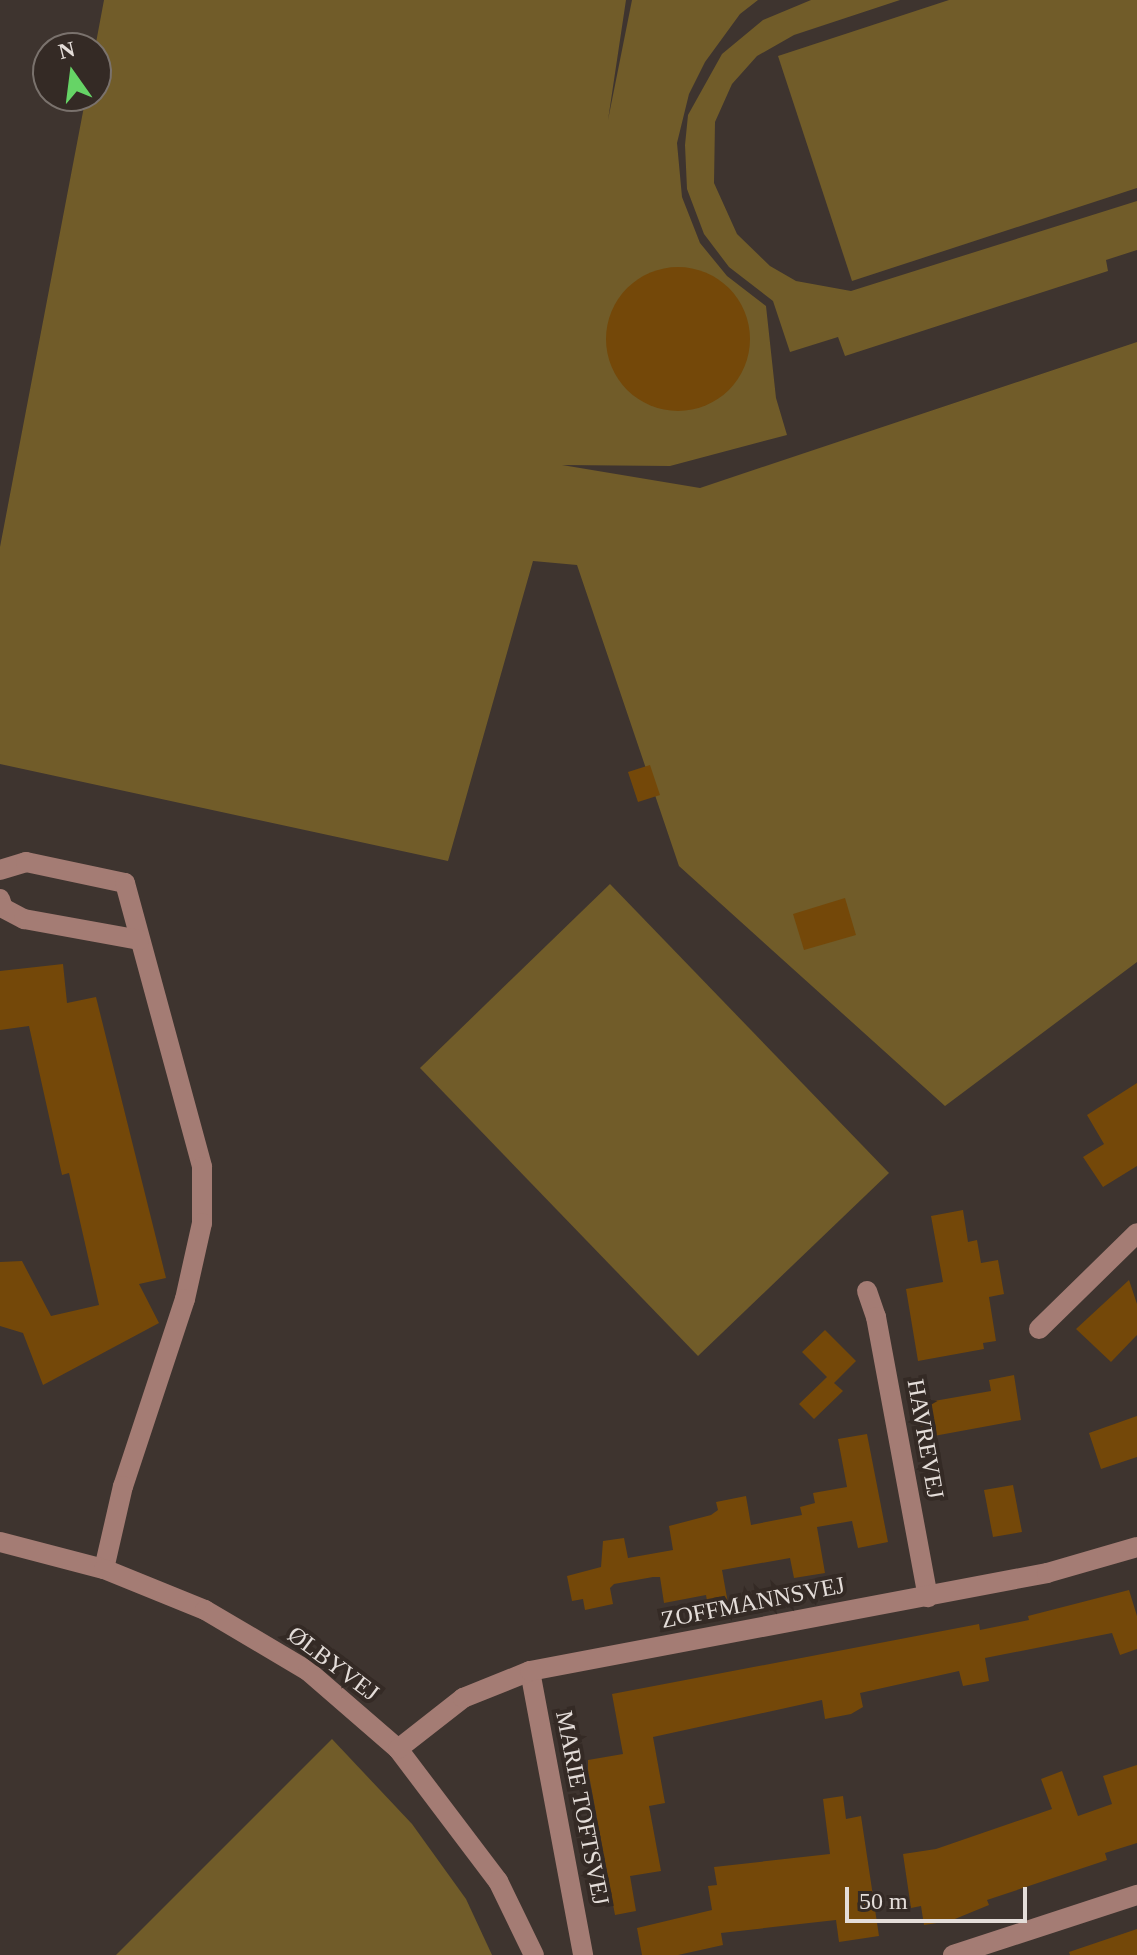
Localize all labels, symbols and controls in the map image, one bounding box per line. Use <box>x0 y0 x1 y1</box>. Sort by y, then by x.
north arrow <box>32 32 112 112</box>
text: N <box>56 36 77 64</box>
street label: HAVREVEJ <box>900 1377 950 1501</box>
street label: ZOFFMANNSVEJ <box>659 1571 847 1635</box>
street label: ØLBYVEJ <box>282 1620 384 1708</box>
street label: MARIE TOFTSVEJ <box>549 1708 615 1908</box>
scale bar <box>849 1871 1031 1921</box>
text: 50 m <box>859 1888 908 1914</box>

